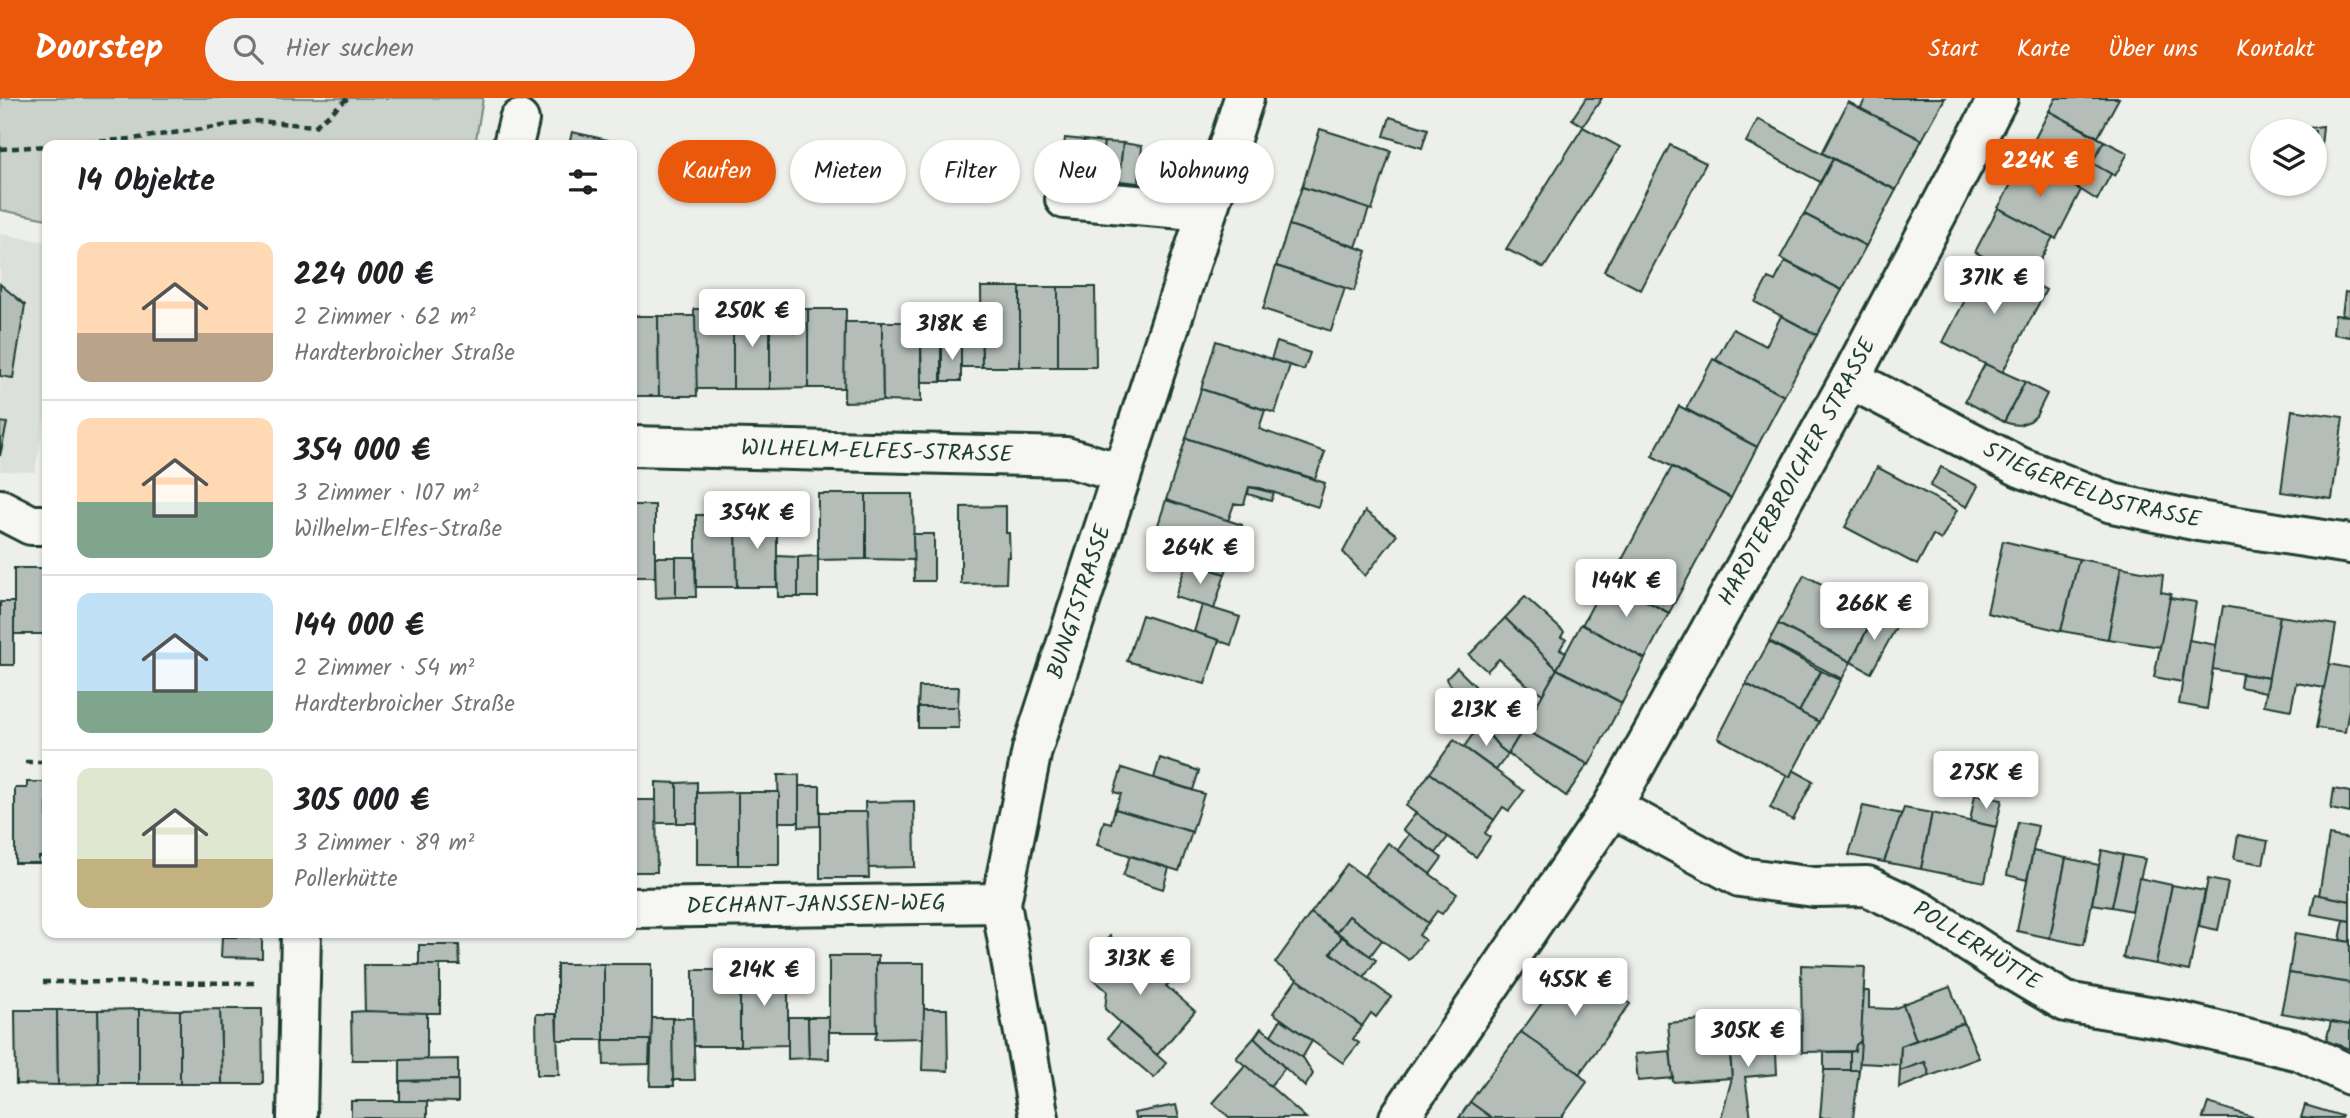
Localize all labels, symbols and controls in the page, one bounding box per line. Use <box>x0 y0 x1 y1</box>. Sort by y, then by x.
search box <box>205 18 695 81</box>
text: Doorstep <box>35 23 163 76</box>
text: Hier suchen <box>285 28 414 70</box>
icon: search <box>229 30 267 68</box>
text: Start <box>1928 30 1979 69</box>
text: Karte <box>2017 30 2070 69</box>
text: Über uns <box>2108 30 2198 69</box>
text: Kontakt <box>2236 30 2315 69</box>
map controls <box>2250 119 2327 196</box>
button: layers <box>2250 119 2327 196</box>
chip: Kaufen <box>658 140 776 203</box>
chip: Mieten <box>790 140 906 203</box>
chip: Filter <box>920 140 1020 203</box>
chip: Neu <box>1034 140 1121 203</box>
chip: Wohnung <box>1135 140 1274 203</box>
pin: 224K € <box>1983 140 2097 199</box>
text: 224K € <box>2002 144 2078 180</box>
text: 14 Objekte <box>77 158 215 206</box>
icon: filters <box>564 163 602 201</box>
text: 224 000 € <box>294 252 434 300</box>
pin: 371K € <box>1937 256 2051 316</box>
text: 371K € <box>1960 261 2028 297</box>
icon: home <box>133 270 217 354</box>
pin: 250K € <box>695 289 809 349</box>
text: 250K € <box>715 294 789 330</box>
text: 2 Zimmer · 62 m² <box>294 300 476 336</box>
pin: 318K € <box>895 302 1009 362</box>
text: 318K € <box>917 307 987 343</box>
street label: HARDTERBROICHER STRASSE <box>1709 331 1887 613</box>
text: Hardterbroicher Straße <box>294 336 515 372</box>
text: 354 000 € <box>294 428 430 476</box>
street label: WILHELM-ELFES-STRASSE <box>740 431 1014 474</box>
street label: STIEGERFELDSTRASSE <box>1976 433 2205 539</box>
icon: home <box>133 446 217 530</box>
text: 3 Zimmer · 107 m² <box>294 476 479 512</box>
pin: 354K € <box>700 491 814 551</box>
text: 354K € <box>720 496 794 532</box>
text: Wilhelm-Elfes-Straße <box>294 512 502 548</box>
street label: BUNGTSTRASSE <box>1038 520 1122 684</box>
pin: 264K € <box>1143 526 1257 586</box>
text: 264K € <box>1162 531 1238 567</box>
pin: 144K € <box>1569 560 1683 619</box>
text: 144K € <box>1591 564 1661 600</box>
pin: 266K € <box>1817 582 1931 642</box>
text: 266K € <box>1836 587 1912 623</box>
text: 144 000 € <box>294 603 424 651</box>
icon: home <box>133 621 217 705</box>
text: 2 Zimmer · 54 m² <box>294 651 474 687</box>
text: Hardterbroicher Straße <box>294 687 515 723</box>
pin: 213K € <box>1429 688 1543 748</box>
text: 213K € <box>1451 693 1521 729</box>
pin: 275K € <box>1929 752 2043 811</box>
text: 275K € <box>1949 756 2023 792</box>
text: 305 000 € <box>294 778 429 826</box>
icon: home <box>133 796 217 880</box>
text: 3 Zimmer · 89 m² <box>294 826 474 862</box>
text: Pollerhütte <box>294 862 398 898</box>
street label: DECHANT-JANSSEN-WEG <box>686 886 946 925</box>
street label: POLLERHÜTTE <box>1907 892 2048 1001</box>
pin: 313K € <box>1083 937 1197 997</box>
text: 313K € <box>1105 942 1175 978</box>
pin: 214K € <box>707 948 821 1008</box>
text: 214K € <box>729 953 799 989</box>
pin: 455K € <box>1518 958 1632 1018</box>
text: 455K € <box>1538 963 1612 999</box>
pin: 305K € <box>1691 1010 1805 1069</box>
text: 305K € <box>1711 1014 1785 1050</box>

